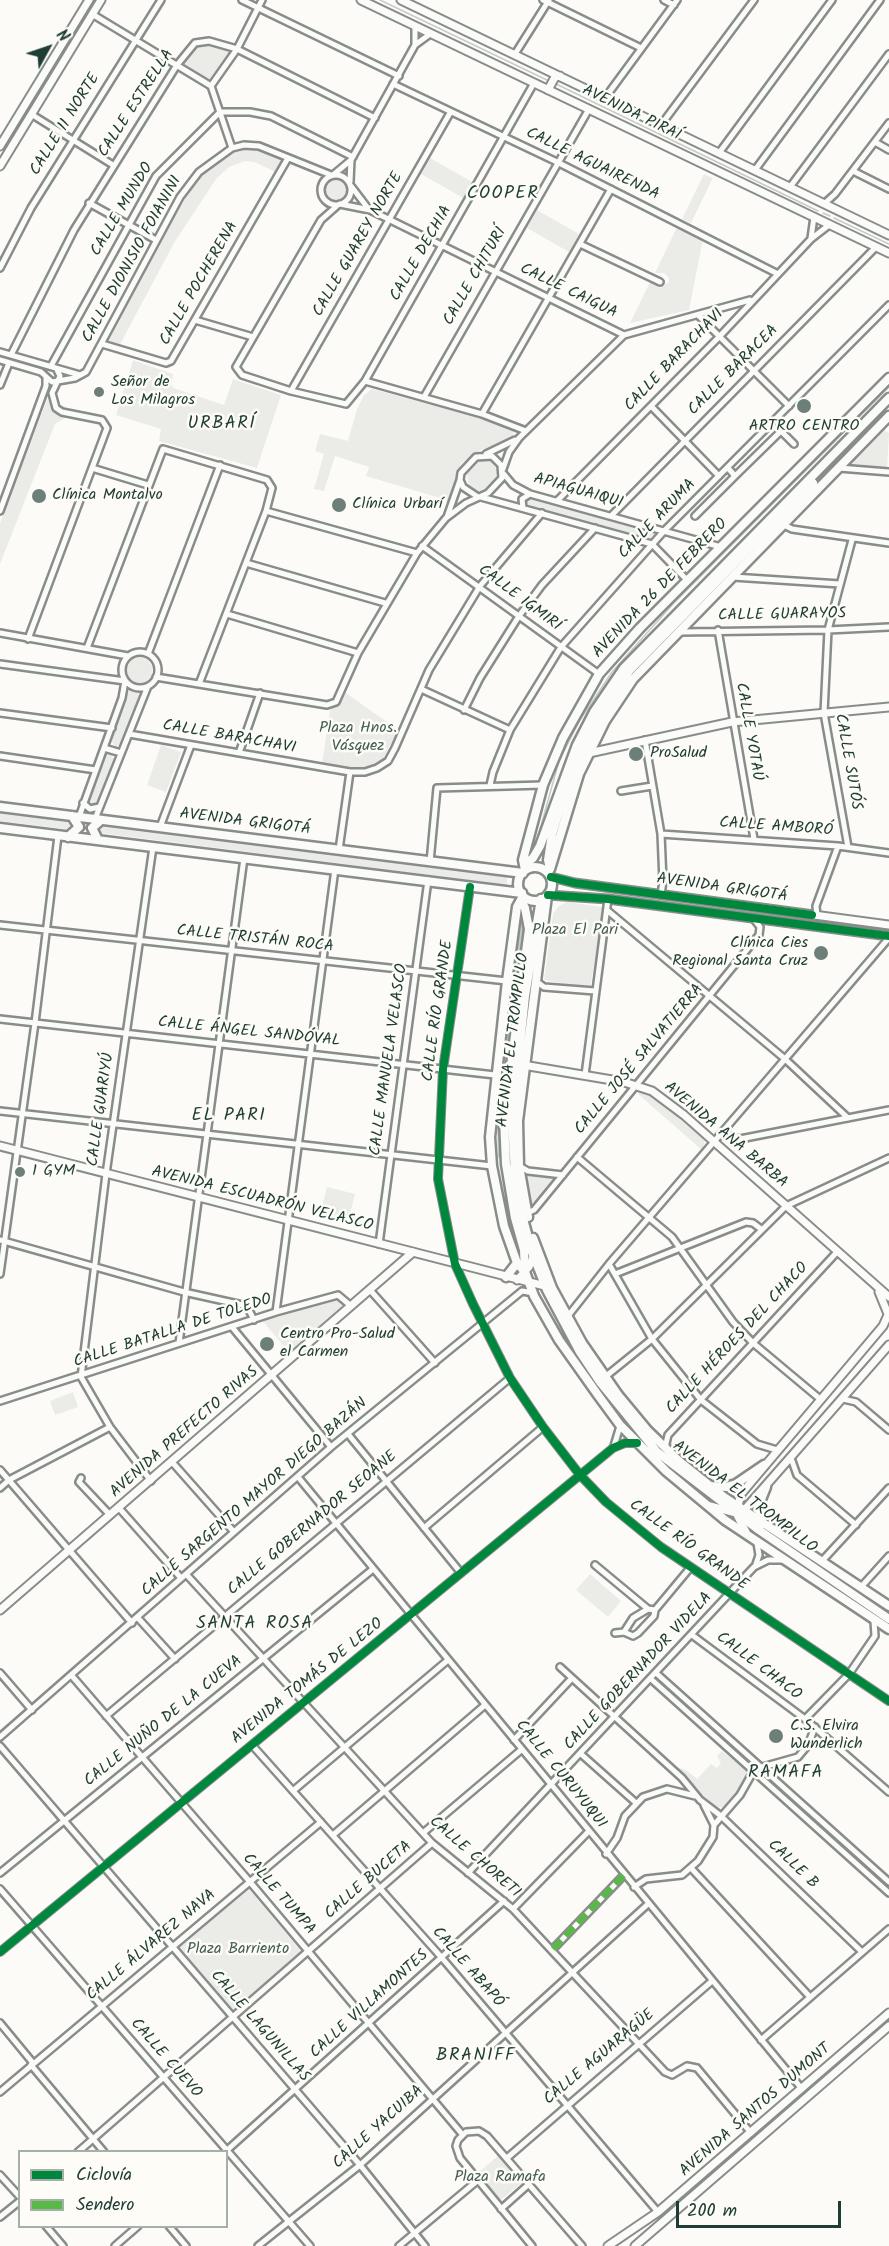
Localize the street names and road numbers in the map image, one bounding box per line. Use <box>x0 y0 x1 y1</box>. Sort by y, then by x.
street label: CALLE ESTRELLA <box>95 46 179 162</box>
street label: CALLE 11 NORTE <box>27 70 105 180</box>
street label: AVENIDA PIRAÍ <box>578 82 684 146</box>
street label: CALLE AGUAIRENDA <box>522 124 662 206</box>
street label: CALLE MUNDO <box>88 160 158 260</box>
street label: CALLE GUAREY NORTE <box>310 169 408 321</box>
street label: CALLE DIONISIO FOIANINI <box>79 173 187 347</box>
street label: CALLE DECHIA <box>387 203 457 305</box>
street label: CALLE POCHERENA <box>157 219 243 349</box>
street label: CALLE CHITURÍ <box>440 224 512 330</box>
street label: CALLE CAIGUA <box>516 260 620 324</box>
street label: CALLE BARACHAVI <box>621 306 729 416</box>
street label: CALLE BARACEA <box>685 322 783 420</box>
street label: APIAGUAIQUI <box>531 470 625 514</box>
street label: CALLE ARUMA <box>615 476 701 564</box>
street label: AVENIDA 26 DE FEBRERO <box>589 515 733 663</box>
street label: CALLE IGMIRÍ <box>474 561 564 637</box>
street label: CALLE GUARAYOS <box>718 605 846 627</box>
street label: CALLE YOTAÚ <box>730 681 766 783</box>
street label: CALLE SUTÓS <box>829 712 865 812</box>
street label: CALLE BARACHAVI <box>161 717 297 759</box>
street label: AVENIDA GRIGOTÁ <box>178 805 312 841</box>
street label: CALLE AMBORÓ <box>718 814 834 842</box>
street label: AVENIDA GRIGOTÁ <box>655 870 789 908</box>
street label: CALLE TRISTÁN ROCA <box>175 922 335 958</box>
street label: CALLE RÍO GRANDE <box>420 939 458 1083</box>
street label: AVENIDA EL TROMPILLO <box>494 952 534 1128</box>
street label: CALLE MANUELA VELASCO <box>367 963 413 1157</box>
street label: CALLE JOSÉ SALVATIERRA <box>571 981 709 1139</box>
street label: CALLE ÁNGEL SANDÓVAL <box>157 1014 341 1052</box>
street label: CALLE GUARIYÚ <box>85 1052 119 1168</box>
street label: AVENIDA ANA BARBA <box>659 1079 791 1193</box>
street label: AVENIDA ESCUADRÓN VELASCO <box>149 1163 375 1237</box>
street label: CALLE HÉROES DEL CHACO <box>663 1259 813 1419</box>
street label: CALLE BATALLA DE TOLEDO <box>72 1291 274 1373</box>
street label: AVENIDA PREFECTO RIVAS <box>107 1363 263 1503</box>
street label: CALLE SARGENTO MAYOR DIEGO BAZÁN <box>138 1395 372 1601</box>
street label: AVENIDA EL TROMPILLO <box>668 1437 820 1559</box>
street label: CALLE GOBERNADOR SEOANE <box>224 1448 402 1600</box>
street label: CALLE RÍO GRANDE <box>625 1496 751 1596</box>
street label: CALLE GOBERNADOR VIDELA <box>561 1589 717 1755</box>
street label: AVENIDA TOMÁS DE LEZO <box>228 1615 388 1749</box>
street label: CALLE CHACO <box>711 1629 805 1705</box>
street label: CALLE NUÑO DE LA CUEVA <box>81 1652 247 1792</box>
street label: CALLE CURUYUQUI <box>510 1717 610 1833</box>
street label: CALLE CHORETI <box>424 1813 524 1903</box>
street label: CALLE B <box>763 1836 821 1894</box>
street label: CALLE BUCETA <box>321 1838 417 1924</box>
street label: CALLE TUMPA <box>237 1850 319 1940</box>
street label: CALLE ÁLVAREZ NAVA <box>83 1886 221 2006</box>
street label: CALLE ABAPÓ <box>427 1924 507 2012</box>
street label: CALLE VILLAMONTES <box>307 1947 433 2063</box>
street label: CALLE LAGUNILLAS <box>205 1967 313 2087</box>
street label: CALLE AGUARAGÜE <box>541 2006 659 2110</box>
street label: CALLE CUEVO <box>125 2015 205 2103</box>
street label: AVENIDA SANTOS DUMONT <box>677 2040 835 2182</box>
street label: CALLE YACUIBA <box>330 2082 428 2174</box>

